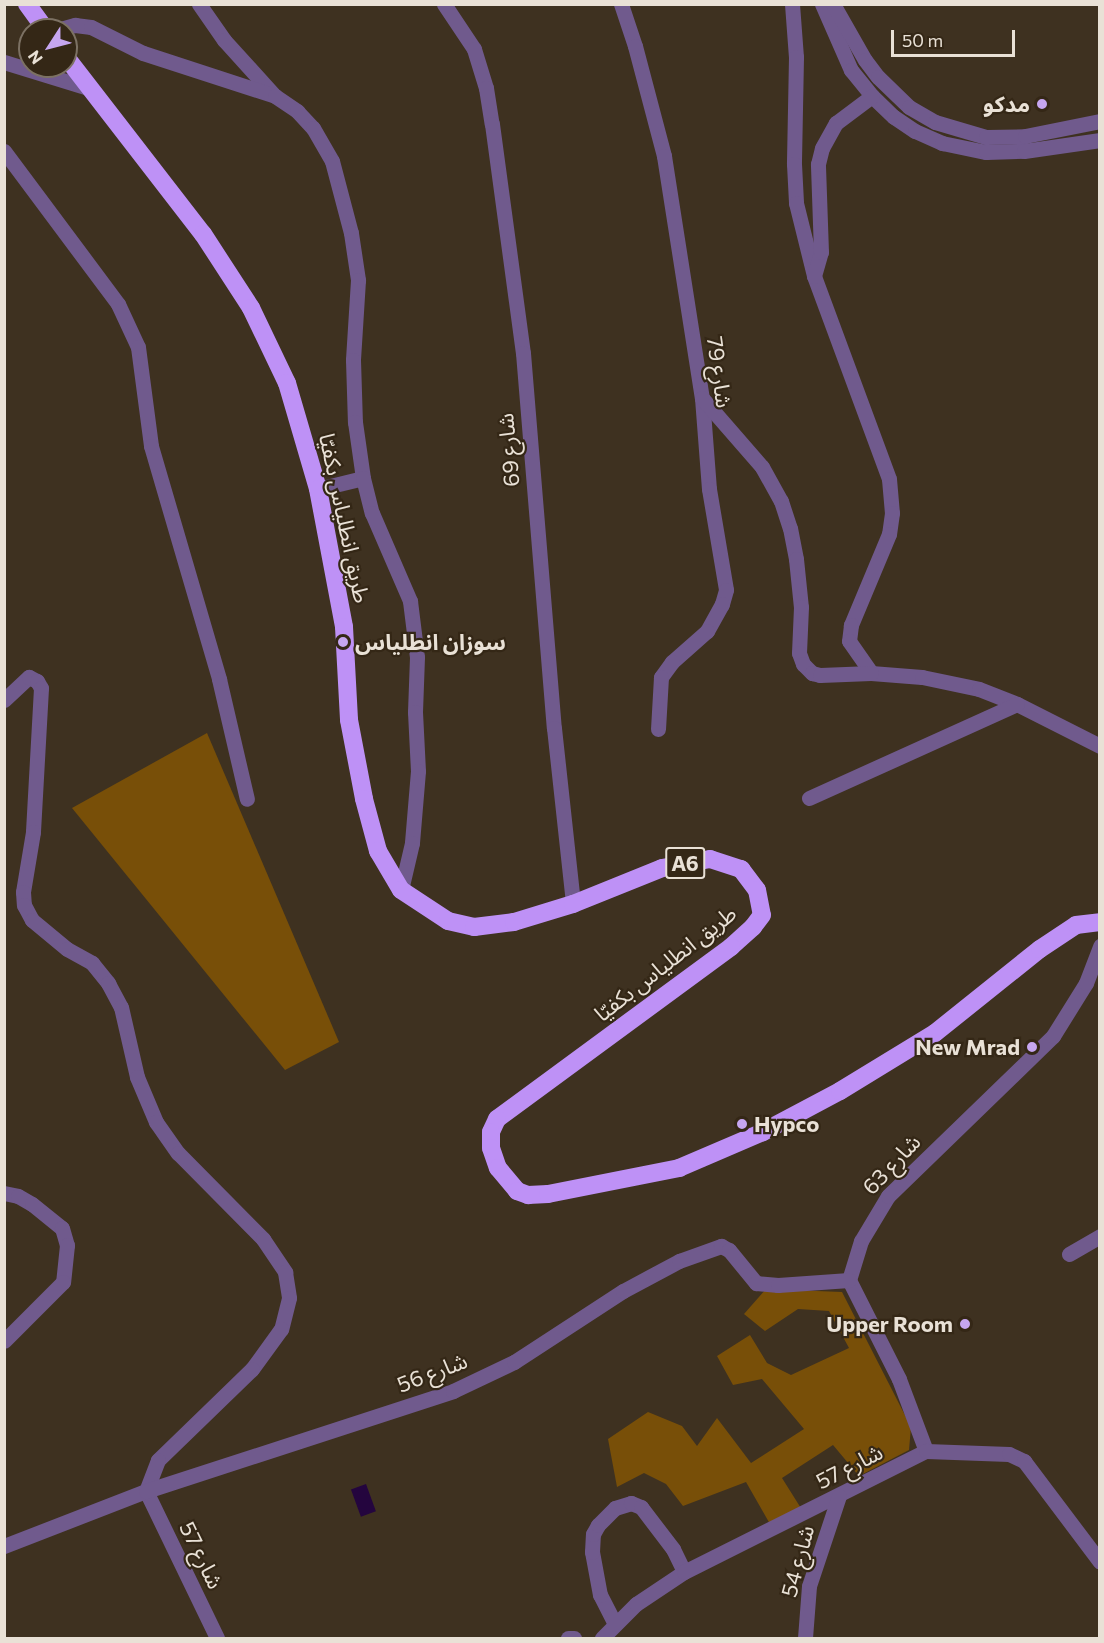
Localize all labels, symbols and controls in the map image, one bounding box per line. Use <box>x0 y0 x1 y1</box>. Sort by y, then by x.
north arrow <box>18 18 78 78</box>
scale bar <box>894 18 1018 56</box>
text: 50 m <box>902 29 943 51</box>
text: N <box>23 47 46 68</box>
place label: مدكو <box>983 91 1030 117</box>
marker: مدكو <box>1035 97 1049 111</box>
street label: شارع 79 <box>702 335 738 409</box>
street label: شارع 69 <box>492 412 524 488</box>
street label: طريق انطلياس بكفيّا <box>314 431 376 605</box>
place label: سوزان انطلياس <box>355 629 506 655</box>
marker: سوزان انطلياس <box>336 635 350 649</box>
road number: A6 <box>664 845 706 881</box>
street label: طريق انطلياس بكفيّا <box>589 899 741 1027</box>
place label: New Mrad <box>915 1034 1020 1060</box>
marker: New Mrad <box>1025 1040 1039 1054</box>
place label: Hypco <box>754 1111 819 1137</box>
marker: Hypco <box>735 1117 749 1131</box>
street label: شارع 63 <box>856 1128 926 1200</box>
place label: Upper Room <box>826 1311 953 1337</box>
marker: Upper Room <box>958 1317 972 1331</box>
street label: شارع 56 <box>393 1347 471 1397</box>
street label: شارع 57 <box>811 1438 887 1494</box>
street label: شارع 57 <box>174 1517 230 1593</box>
street label: شارع 54 <box>775 1522 819 1600</box>

